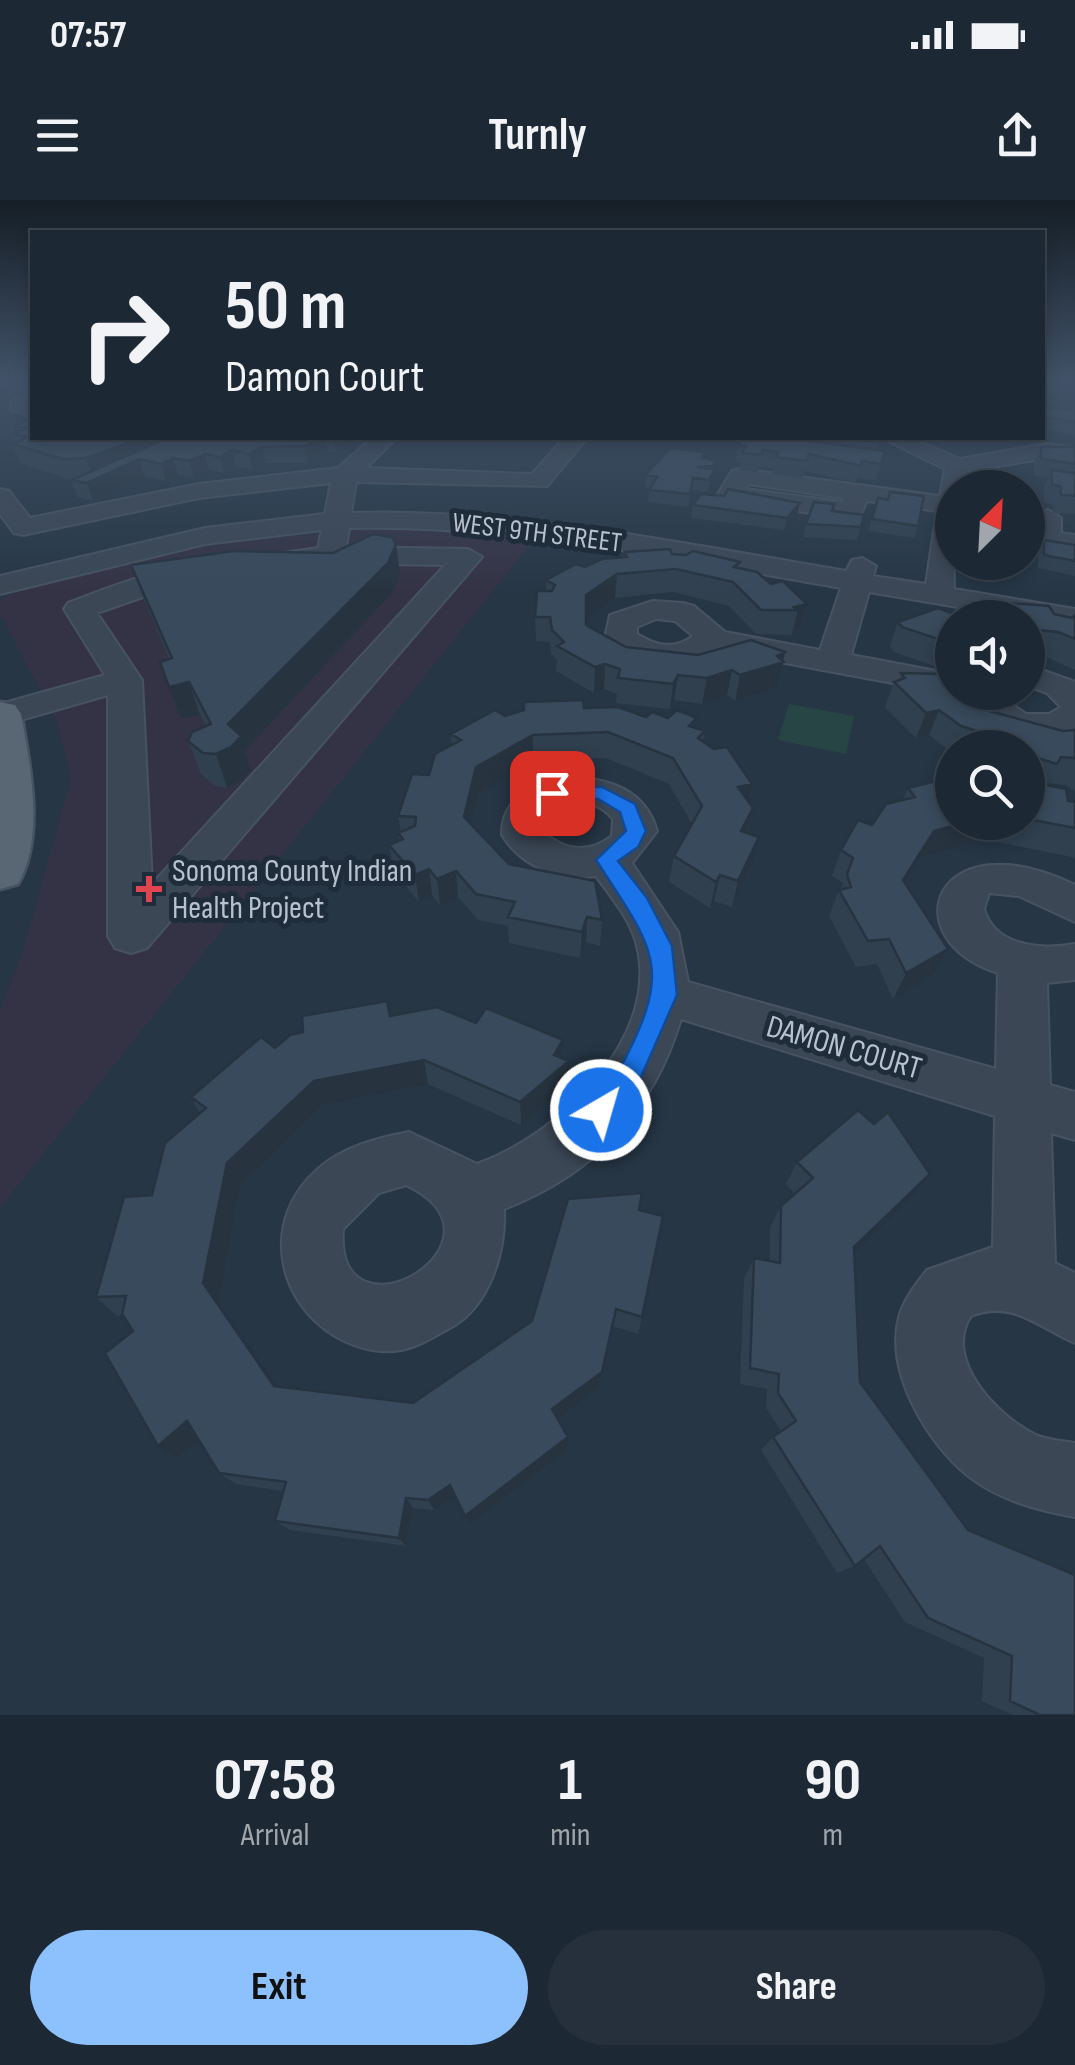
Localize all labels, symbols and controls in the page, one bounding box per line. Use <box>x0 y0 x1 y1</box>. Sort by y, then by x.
text: 07:57 <box>50 13 126 58</box>
icon: menu <box>30 108 85 163</box>
text: Turnly <box>488 108 587 163</box>
icon: share <box>990 108 1045 163</box>
text: 50 m <box>225 265 346 349</box>
icon: right <box>60 270 190 400</box>
text: Damon Court <box>225 350 424 405</box>
north arrow <box>935 470 1045 580</box>
map controls <box>935 470 1045 840</box>
street label: WEST 9TH STREET <box>450 506 624 560</box>
button: sound <box>935 600 1045 710</box>
button: search <box>935 730 1045 840</box>
pin <box>510 751 595 836</box>
icon: arrive <box>525 766 580 821</box>
place label: Sonoma County Indian Health Project <box>172 852 412 928</box>
marker: Sonoma County Indian Health Project <box>136 876 162 902</box>
street label: DAMON COURT <box>762 1007 926 1089</box>
position arrow <box>549 1058 653 1162</box>
text: 07:58 <box>214 1745 336 1817</box>
text: 1 <box>558 1745 582 1817</box>
text: 90 <box>804 1745 861 1817</box>
text: Arrival <box>241 1816 309 1855</box>
text: min <box>550 1816 590 1855</box>
text: m <box>822 1816 843 1855</box>
button: Exit <box>30 1930 528 2045</box>
button: Share <box>548 1930 1045 2045</box>

